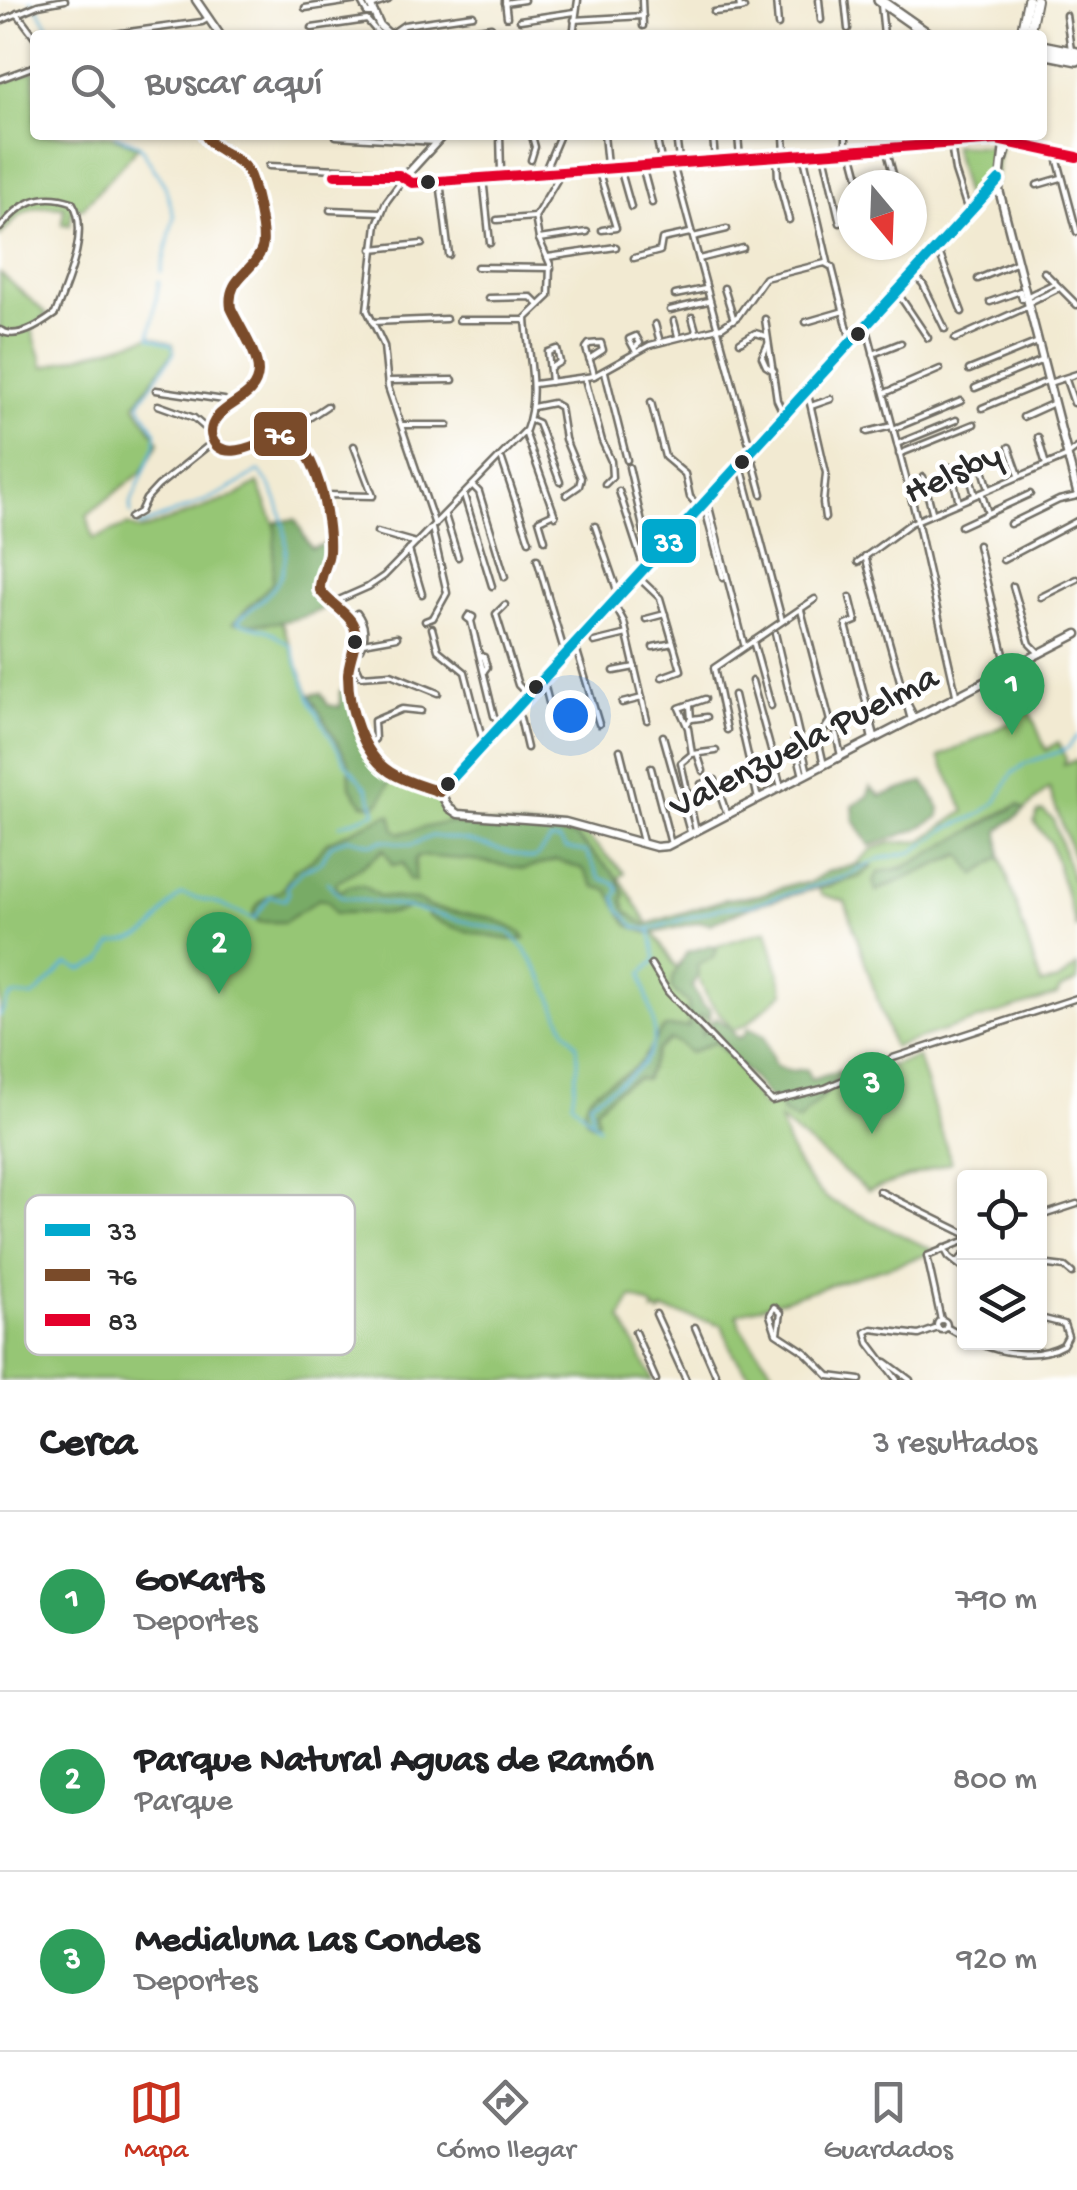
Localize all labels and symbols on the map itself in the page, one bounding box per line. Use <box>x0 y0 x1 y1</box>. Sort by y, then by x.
north arrow <box>837 170 927 260</box>
unlabelled marker <box>418 172 438 192</box>
unlabelled marker <box>848 324 868 344</box>
line badge: 76 <box>252 410 309 458</box>
text: 76 <box>264 422 295 455</box>
street label: Helsby <box>898 435 1010 517</box>
unlabelled marker <box>732 452 752 472</box>
line badge: 33 <box>640 517 698 565</box>
text: 33 <box>653 529 684 562</box>
unlabelled marker <box>345 632 365 652</box>
pin: 1 <box>980 652 1044 735</box>
street label: Valenzuela Puelma <box>662 656 948 831</box>
unlabelled marker <box>526 677 546 697</box>
your location <box>545 690 596 741</box>
unlabelled marker <box>438 774 458 794</box>
pin: 2 <box>186 912 252 994</box>
pin: 3 <box>840 1052 904 1134</box>
legend <box>25 1195 355 1355</box>
text: 33 <box>107 1218 137 1251</box>
text: 76 <box>107 1263 138 1296</box>
text: 83 <box>108 1308 138 1341</box>

